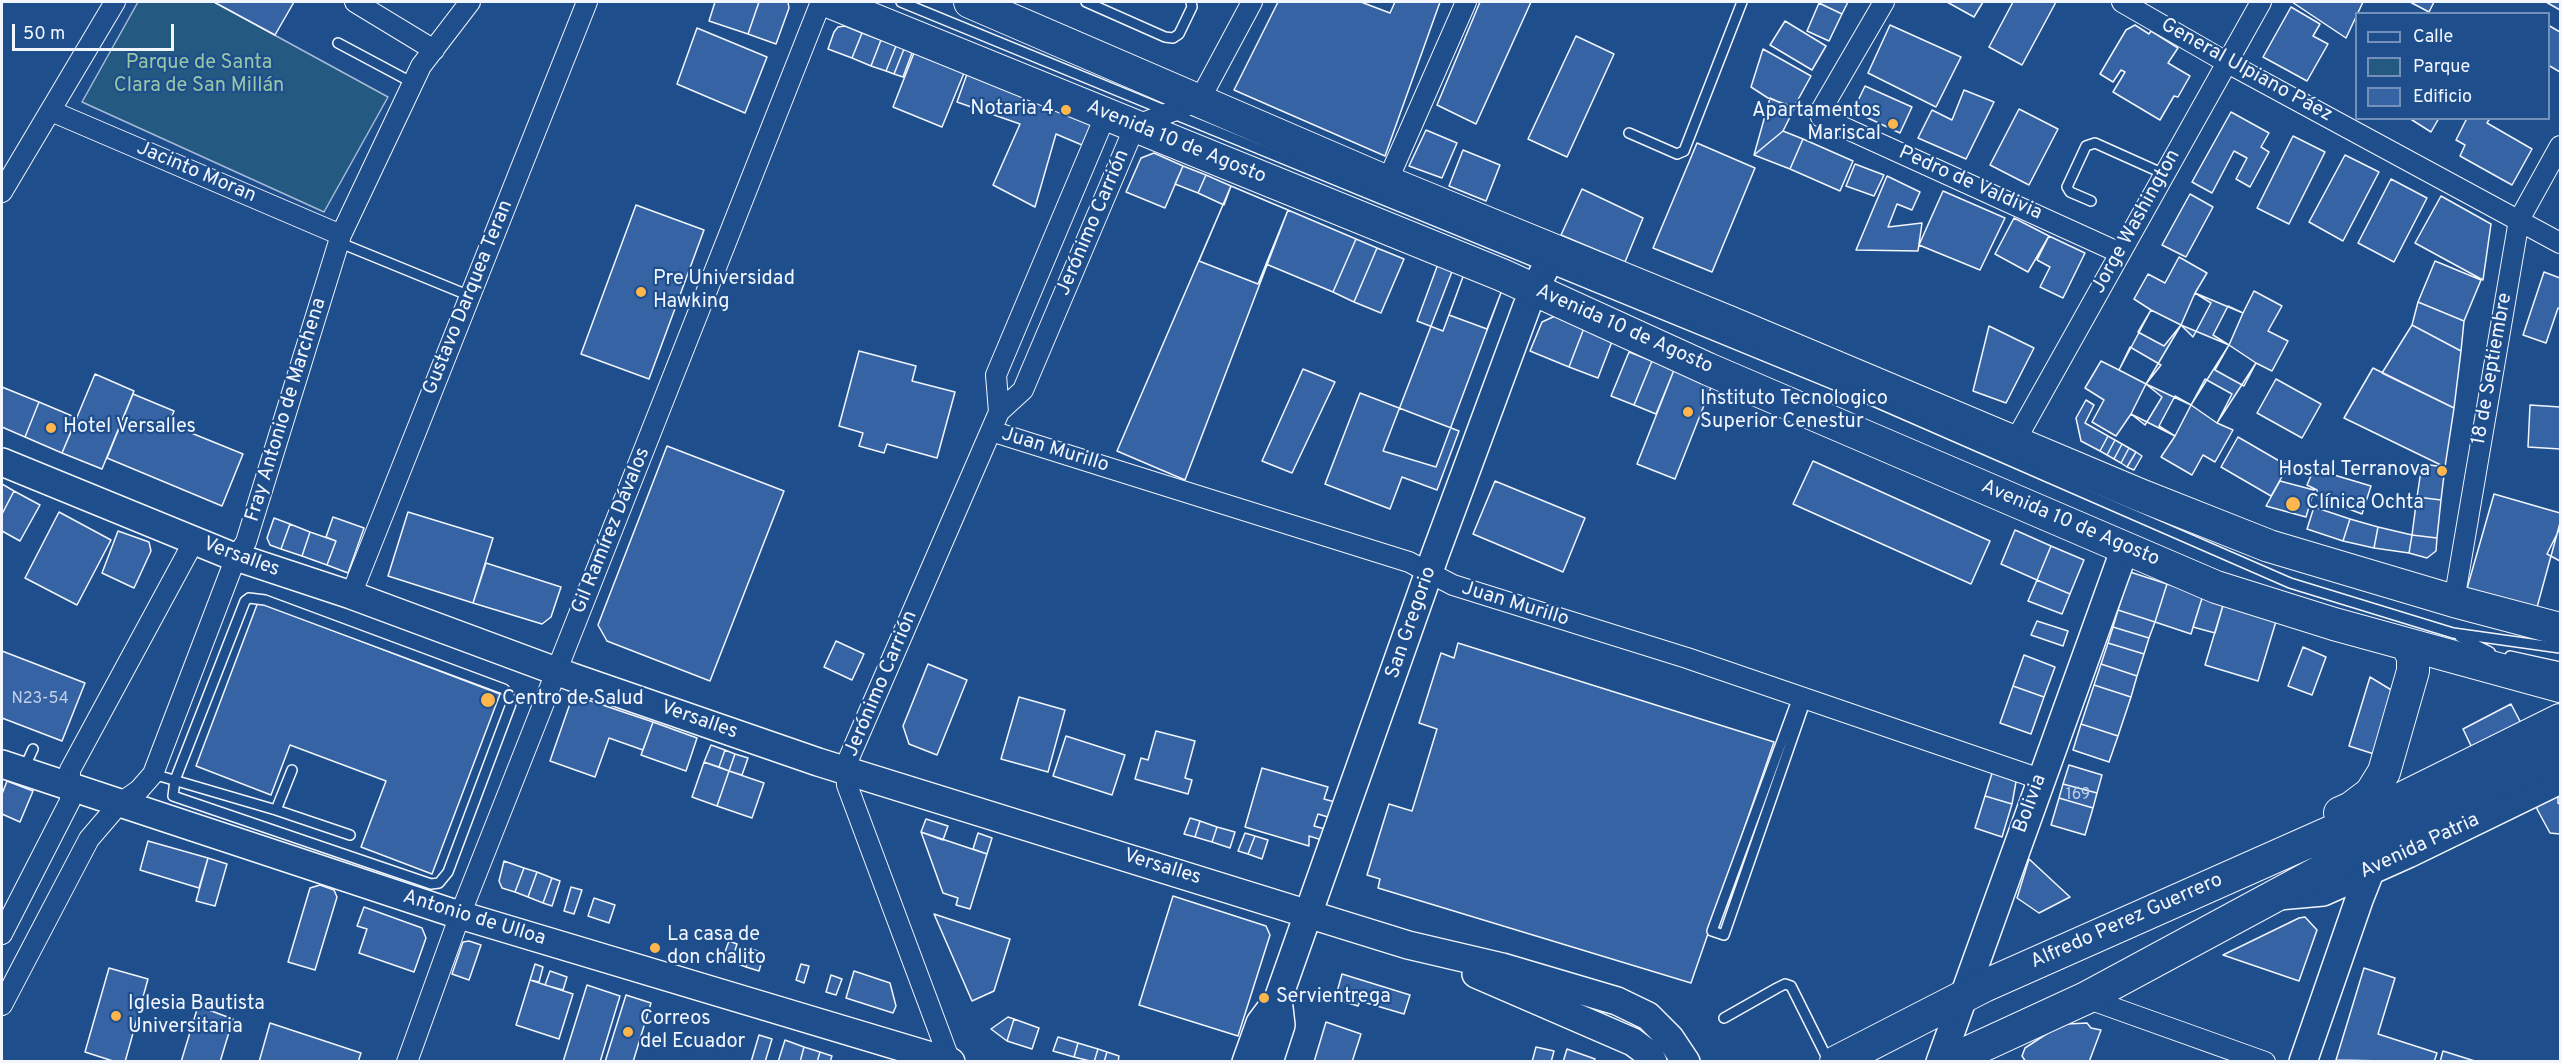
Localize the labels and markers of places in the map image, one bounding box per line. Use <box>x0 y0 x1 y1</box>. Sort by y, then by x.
place label: Notaria 4 <box>970 98 1054 122</box>
place label: Apartamentos Mariscal <box>1752 100 1881 147</box>
marker: Notaria 4 <box>1059 103 1073 117</box>
marker: Apartamentos Mariscal <box>1886 117 1900 131</box>
place label: Pre Universidad Hawking <box>653 268 795 315</box>
marker: Pre Universidad Hawking <box>634 285 648 299</box>
place label: Instituto Tecnologico Superior Cenestur <box>1700 388 1888 435</box>
marker: Instituto Tecnologico Superior Cenestur <box>1681 405 1695 419</box>
place label: Hotel Versalles <box>63 416 196 440</box>
marker: Hotel Versalles <box>44 421 58 435</box>
place label: Hostal Terranova <box>2278 459 2430 483</box>
marker: Hostal Terranova <box>2435 464 2449 478</box>
place label: Clínica Ochta <box>2306 492 2424 516</box>
marker: Clínica Ochta <box>2284 495 2302 513</box>
place label: Centro de Salud <box>502 688 644 712</box>
marker: Centro de Salud <box>479 691 497 709</box>
place label: La casa de don chalito <box>667 924 766 971</box>
marker: La casa de don chalito <box>648 941 662 955</box>
place label: Servientrega <box>1276 986 1391 1010</box>
marker: Servientrega <box>1257 991 1271 1005</box>
place label: Iglesia Bautista Universitaria <box>128 993 265 1040</box>
place label: Correos del Ecuador <box>640 1008 745 1055</box>
marker: Iglesia Bautista Universitaria <box>109 1009 123 1023</box>
marker: Correos del Ecuador <box>621 1025 635 1039</box>

